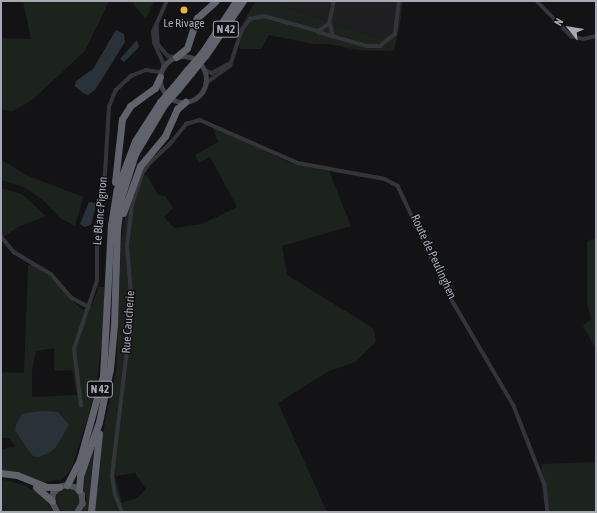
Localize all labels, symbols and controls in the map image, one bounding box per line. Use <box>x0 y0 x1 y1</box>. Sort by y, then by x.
marker: Le Rivage <box>179 5 189 15</box>
north arrow <box>549 8 589 48</box>
text: N <box>552 16 565 28</box>
place label: Le Rivage <box>163 17 205 31</box>
road number: N 42 <box>212 20 240 38</box>
street label: Le Blanc Pignon <box>91 176 111 246</box>
street label: Route de Peulinghen <box>407 212 459 302</box>
street label: Rue Caucherie <box>120 290 138 354</box>
road number: N 42 <box>86 380 114 398</box>

